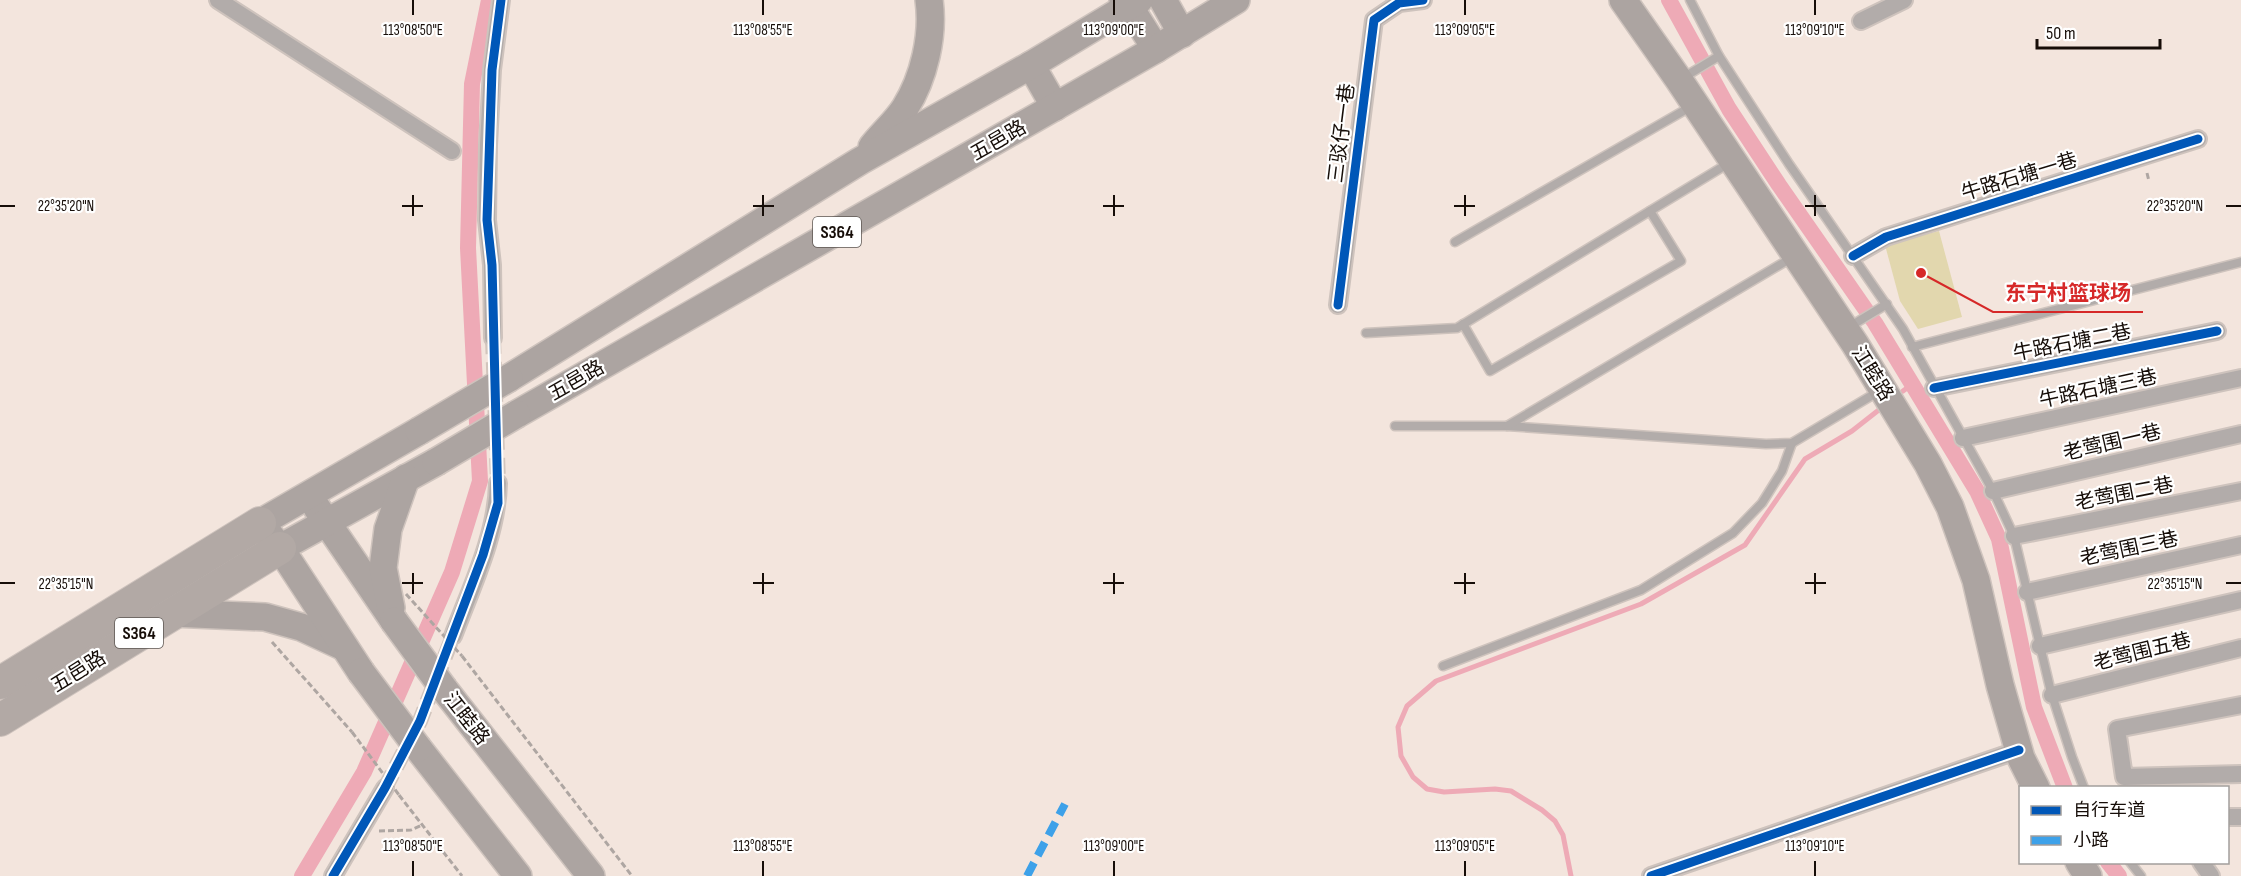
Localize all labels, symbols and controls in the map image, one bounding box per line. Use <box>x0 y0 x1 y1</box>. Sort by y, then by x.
scale bar <box>2037 12 2160 50</box>
text: 113°08'50"E <box>383 21 443 40</box>
text: 113°08'55"E <box>733 21 793 40</box>
text: 113°09'00"E <box>1084 21 1144 40</box>
text: 113°09'05"E <box>1435 21 1495 40</box>
text: 113°09'10"E <box>1785 21 1845 40</box>
text: 50 m <box>2046 23 2076 44</box>
street label: 三驳仔一巷 <box>1324 82 1360 184</box>
street label: 五邑路 <box>967 115 1030 166</box>
street label: 牛路石塘一巷 <box>1958 148 2080 206</box>
text: 22°35'20"N <box>38 197 94 216</box>
text: 22°35'20"N <box>2147 197 2203 216</box>
road number: S364 <box>813 217 861 247</box>
callout: 东宁村篮球场 <box>1993 273 2143 312</box>
text: 东宁村篮球场 <box>2005 281 2131 306</box>
street label: 牛路石塘二巷 <box>2011 320 2133 366</box>
street label: 江睦路 <box>1846 342 1898 405</box>
street label: 五邑路 <box>545 355 608 406</box>
street label: 牛路石塘三巷 <box>2037 365 2159 413</box>
street label: 老莺围一巷 <box>2061 420 2164 466</box>
street label: 老莺围二巷 <box>2073 473 2176 515</box>
street label: 老莺围三巷 <box>2078 527 2181 571</box>
text: 22°35'15"N <box>39 575 93 594</box>
text: 22°35'15"N <box>2148 575 2202 594</box>
road number: S364 <box>115 618 163 648</box>
street label: 老莺围五巷 <box>2091 628 2194 676</box>
street label: 五邑路 <box>47 646 110 698</box>
street label: 江睦路 <box>438 688 494 750</box>
legend <box>2019 786 2229 864</box>
text: 自行车道 <box>2073 800 2145 821</box>
text: 小路 <box>2073 830 2109 851</box>
text: 113°08'50"E <box>383 837 443 856</box>
text: 113°08'55"E <box>733 837 793 856</box>
text: 113°09'00"E <box>1084 837 1144 856</box>
text: 113°09'05"E <box>1435 837 1495 856</box>
text: 113°09'10"E <box>1785 837 1845 856</box>

